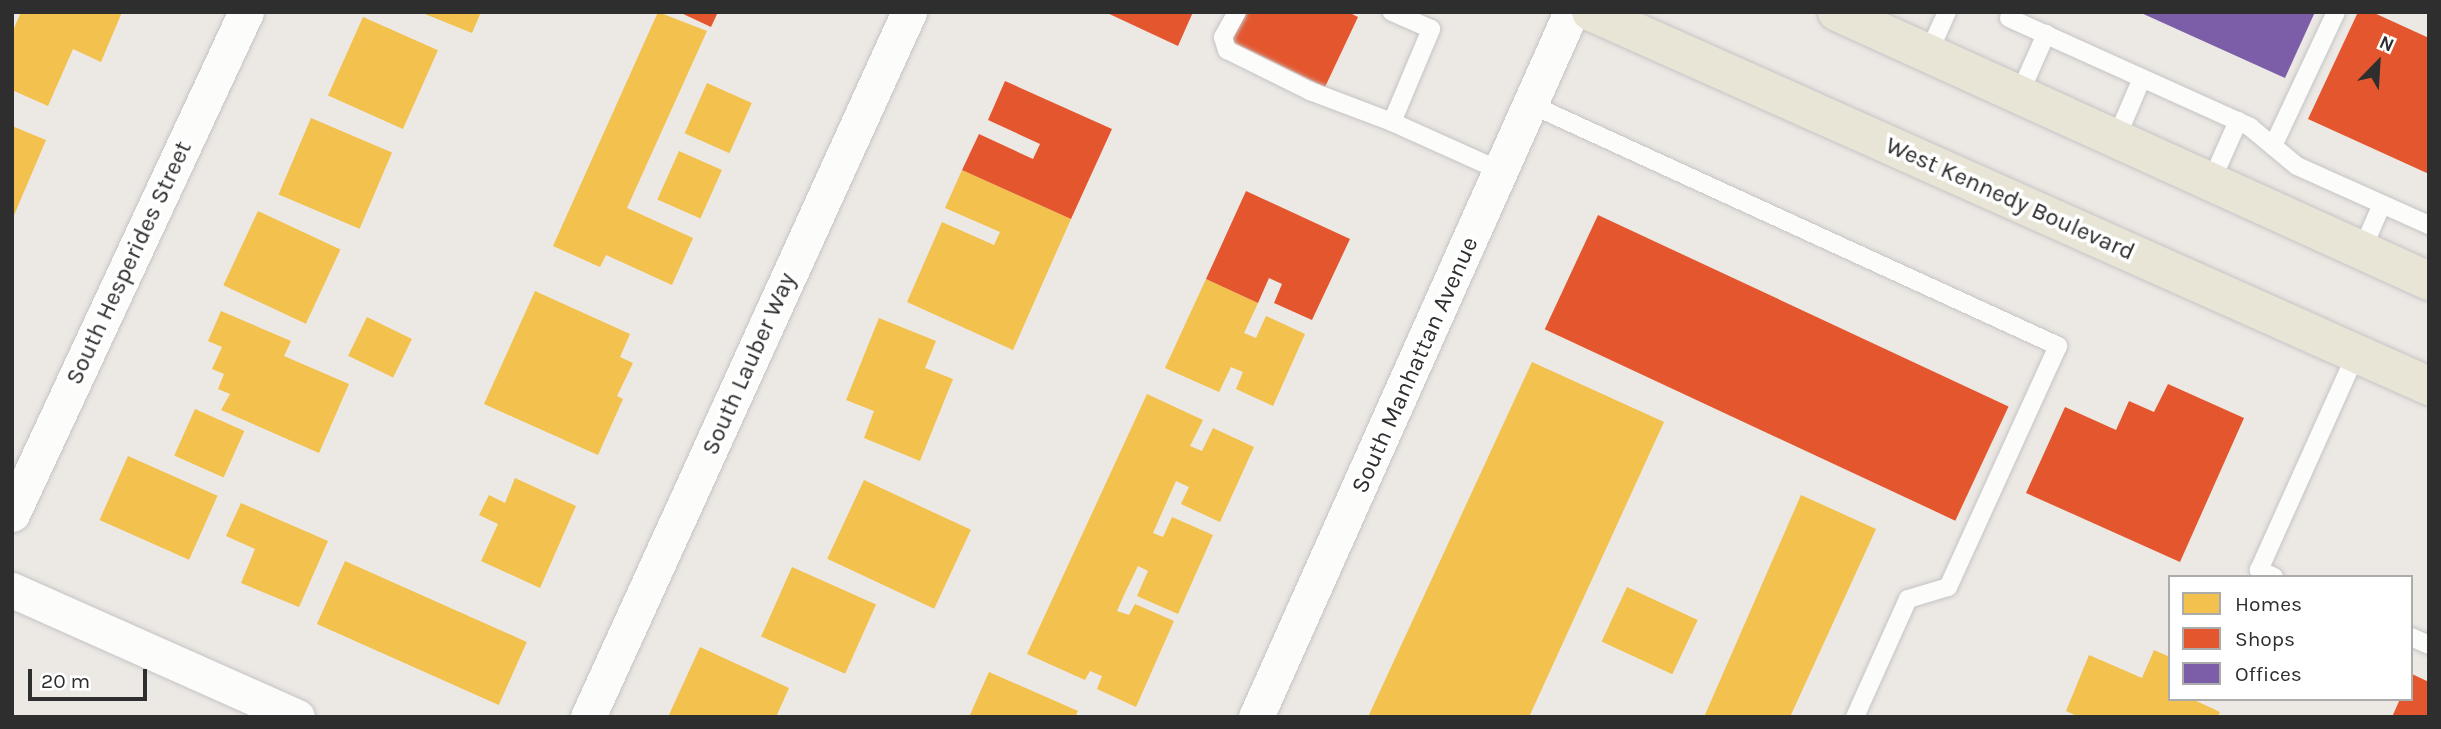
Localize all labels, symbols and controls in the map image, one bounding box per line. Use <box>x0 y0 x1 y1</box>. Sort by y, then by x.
north arrow <box>2343 28 2413 98</box>
text: N <box>2376 31 2397 57</box>
street label: West Kennedy Boulevard <box>1881 131 2139 267</box>
street label: South Hesperides Street <box>60 137 198 389</box>
street label: South Manhattan Avenue <box>1345 232 1485 498</box>
street label: South Lauber Way <box>696 268 802 460</box>
legend <box>2168 575 2413 701</box>
text: Homes <box>2235 592 2302 616</box>
text: Shops <box>2235 627 2295 651</box>
scale bar <box>32 656 150 700</box>
text: Offices <box>2235 662 2302 686</box>
text: 20 m <box>41 669 90 693</box>

